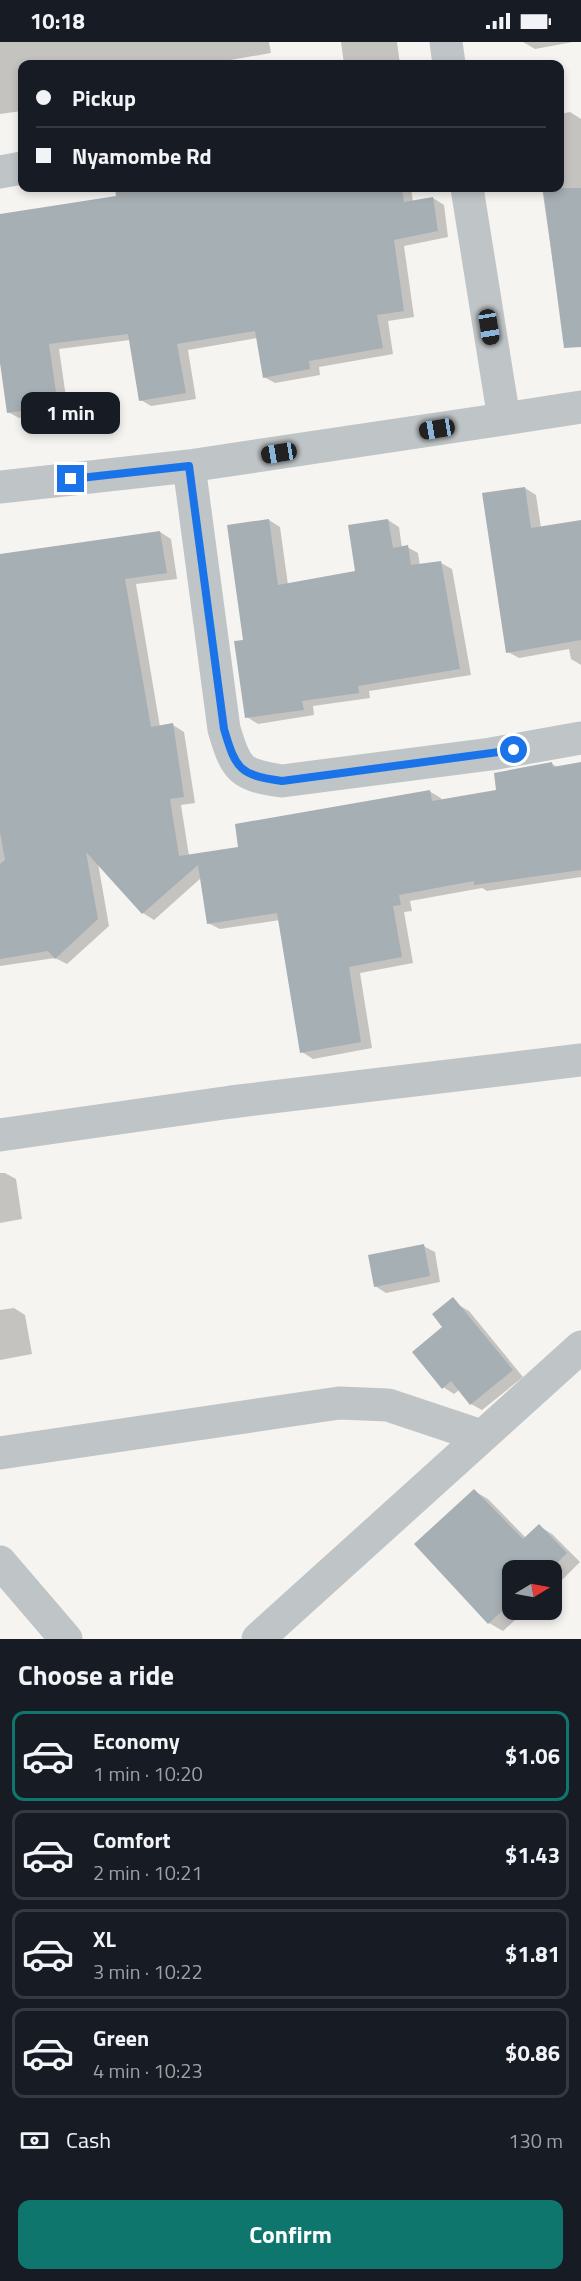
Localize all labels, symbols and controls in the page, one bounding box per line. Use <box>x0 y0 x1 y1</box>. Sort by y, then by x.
text: 10:18 <box>30 4 85 38</box>
text: Pickup <box>72 81 136 115</box>
text: Nyamombe Rd <box>72 139 212 173</box>
car <box>477 308 501 346</box>
callout: 1 min <box>22 392 121 434</box>
text: 1 min <box>46 397 95 428</box>
car <box>418 417 456 441</box>
car <box>260 441 298 465</box>
route end <box>57 465 84 492</box>
route start <box>500 736 527 763</box>
north arrow <box>502 1560 562 1620</box>
map controls <box>502 1560 562 1620</box>
text: Choose a ride <box>18 1654 174 1695</box>
text: Economy <box>93 1724 180 1758</box>
icon: car <box>21 1729 75 1783</box>
text: $1.06 <box>505 1739 560 1773</box>
text: 1 min · 10:20 <box>93 1758 203 1789</box>
text: Comfort <box>93 1823 171 1857</box>
icon: car <box>21 1828 75 1882</box>
text: $1.43 <box>505 1838 560 1872</box>
text: 2 min · 10:21 <box>93 1857 203 1888</box>
text: XL <box>93 1922 116 1956</box>
icon: car <box>21 1927 75 1981</box>
text: $1.81 <box>505 1937 560 1971</box>
text: 3 min · 10:22 <box>93 1956 203 1987</box>
text: Green <box>93 2021 149 2055</box>
icon: car <box>21 2026 75 2080</box>
text: $0.86 <box>505 2036 560 2070</box>
text: 4 min · 10:23 <box>93 2055 203 2086</box>
text: Cash <box>66 2123 111 2157</box>
icon: cash <box>18 2124 51 2157</box>
text: 130 m <box>508 2125 563 2156</box>
button: Confirm <box>18 2200 563 2269</box>

